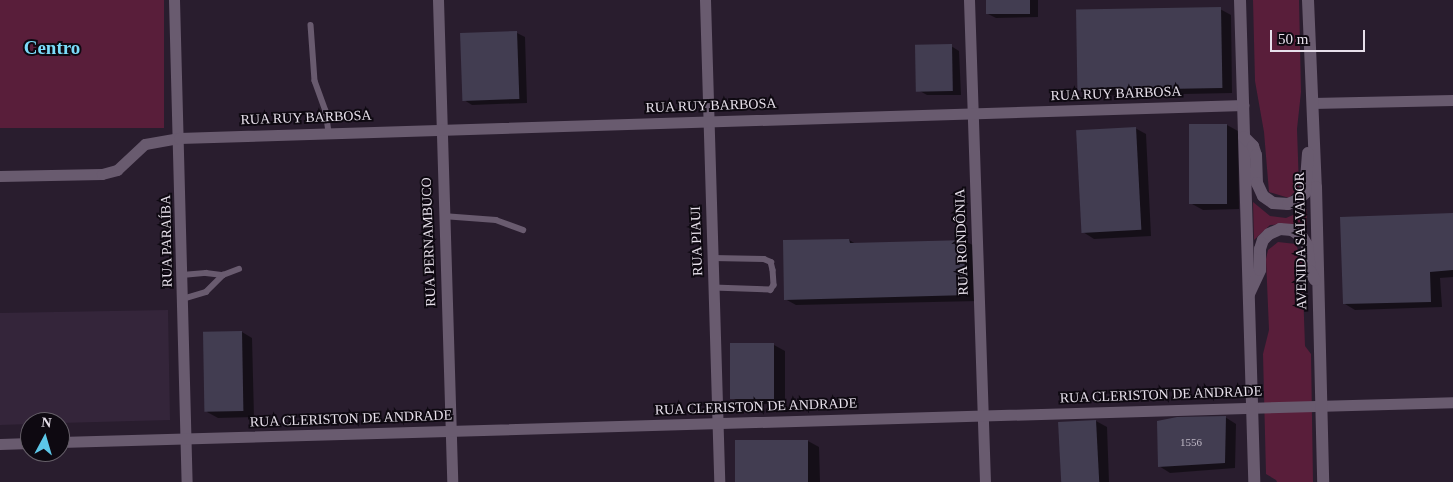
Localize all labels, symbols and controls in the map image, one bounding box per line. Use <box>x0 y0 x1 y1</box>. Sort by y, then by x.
scale bar <box>1273 20 1368 52</box>
text: 50 m <box>1278 31 1308 47</box>
district label: Centro <box>24 37 80 59</box>
street label: RUA RUY BARBOSA <box>1050 83 1182 105</box>
street label: RUA RUY BARBOSA <box>645 95 777 117</box>
street label: RUA RUY BARBOSA <box>240 107 372 129</box>
street label: AVENIDA SALVADOR <box>1291 172 1311 310</box>
street label: RUA PERNAMBUCO <box>418 177 440 307</box>
street label: RUA RONDÔNIA <box>952 188 972 296</box>
street label: RUA PARAÍBA <box>158 194 176 288</box>
street label: RUA PIAUI <box>687 206 707 276</box>
street label: RUA CLERISTON DE ANDRADE <box>1059 383 1263 407</box>
street label: RUA CLERISTON DE ANDRADE <box>654 395 858 419</box>
street label: RUA CLERISTON DE ANDRADE <box>249 407 453 431</box>
north arrow <box>20 412 70 462</box>
text: N <box>41 415 52 431</box>
house number: 1556 <box>1180 435 1202 449</box>

